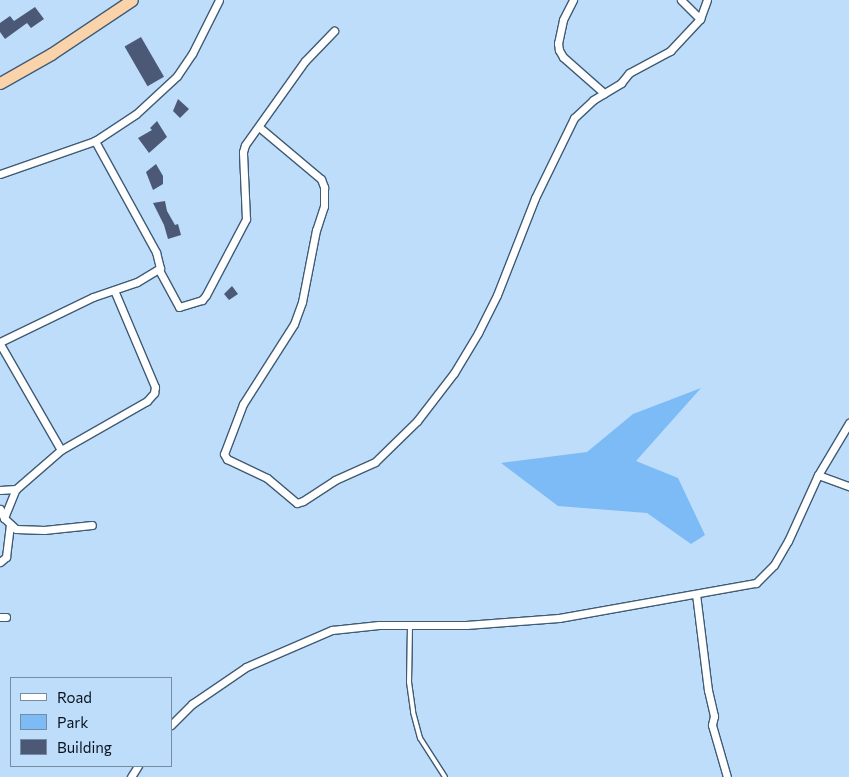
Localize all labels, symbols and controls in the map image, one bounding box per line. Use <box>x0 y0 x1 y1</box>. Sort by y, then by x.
legend <box>10 677 172 767</box>
text: Road <box>57 688 92 706</box>
text: Park <box>57 713 88 731</box>
text: Building <box>57 738 112 756</box>

